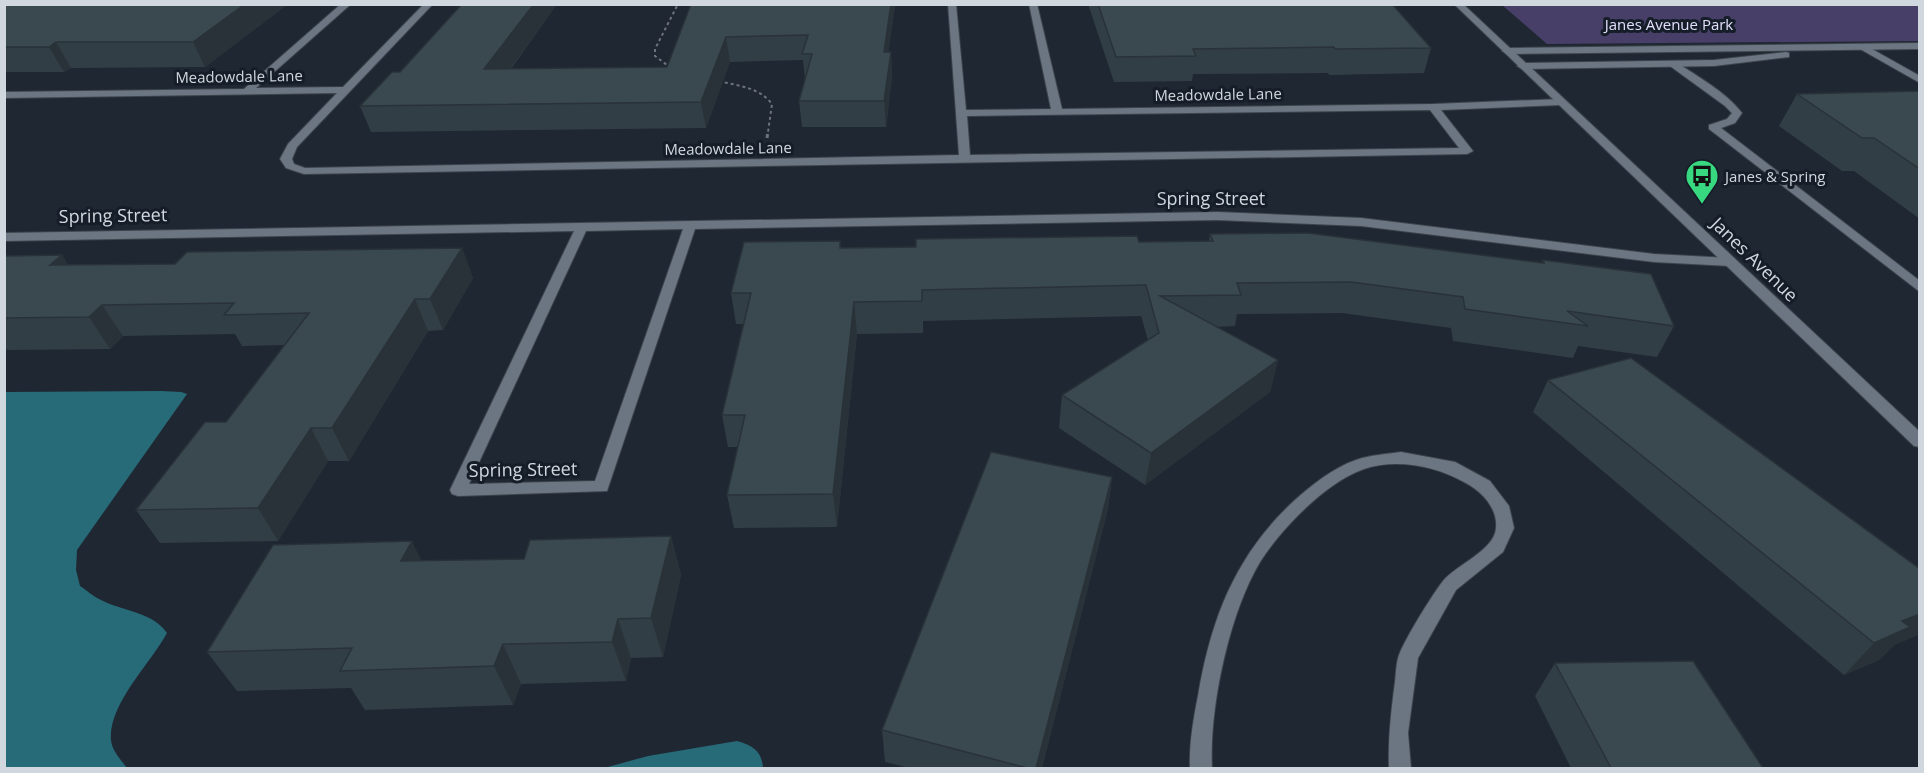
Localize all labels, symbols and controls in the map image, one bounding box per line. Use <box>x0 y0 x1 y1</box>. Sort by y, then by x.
park label: Janes Avenue Park <box>1603 14 1733 34</box>
street label: Meadowdale Lane <box>175 65 303 87</box>
street label: Meadowdale Lane <box>1154 83 1282 105</box>
street label: Meadowdale Lane <box>664 137 792 159</box>
bus stop icon: Janes & Spring <box>1684 158 1720 205</box>
place label: Janes & Spring <box>1723 166 1826 186</box>
street label: Spring Street <box>1157 186 1265 210</box>
street label: Spring Street <box>59 202 167 228</box>
street label: Janes Avenue <box>1705 210 1804 307</box>
street label: Spring Street <box>469 456 577 482</box>

